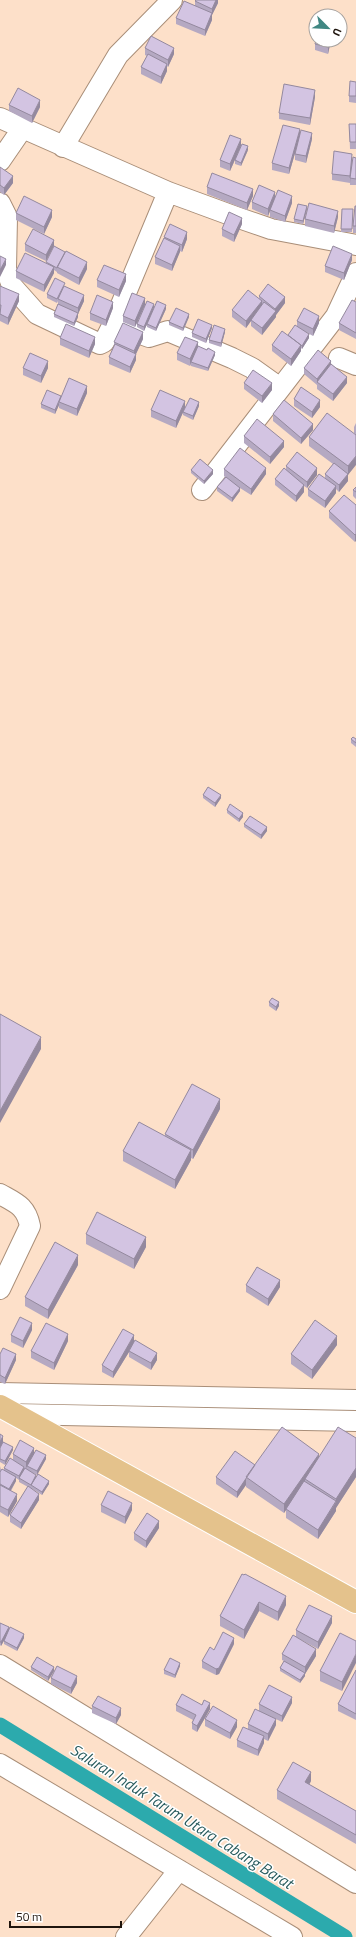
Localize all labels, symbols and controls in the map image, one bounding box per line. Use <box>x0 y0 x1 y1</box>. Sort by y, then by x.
north arrow <box>308 8 348 48</box>
text: U <box>328 26 346 39</box>
water label: Saluran Induk Tarum Utara Cabang Barat <box>66 1737 299 1896</box>
scale bar <box>10 1903 121 1929</box>
text: 50 m <box>16 1907 42 1926</box>

